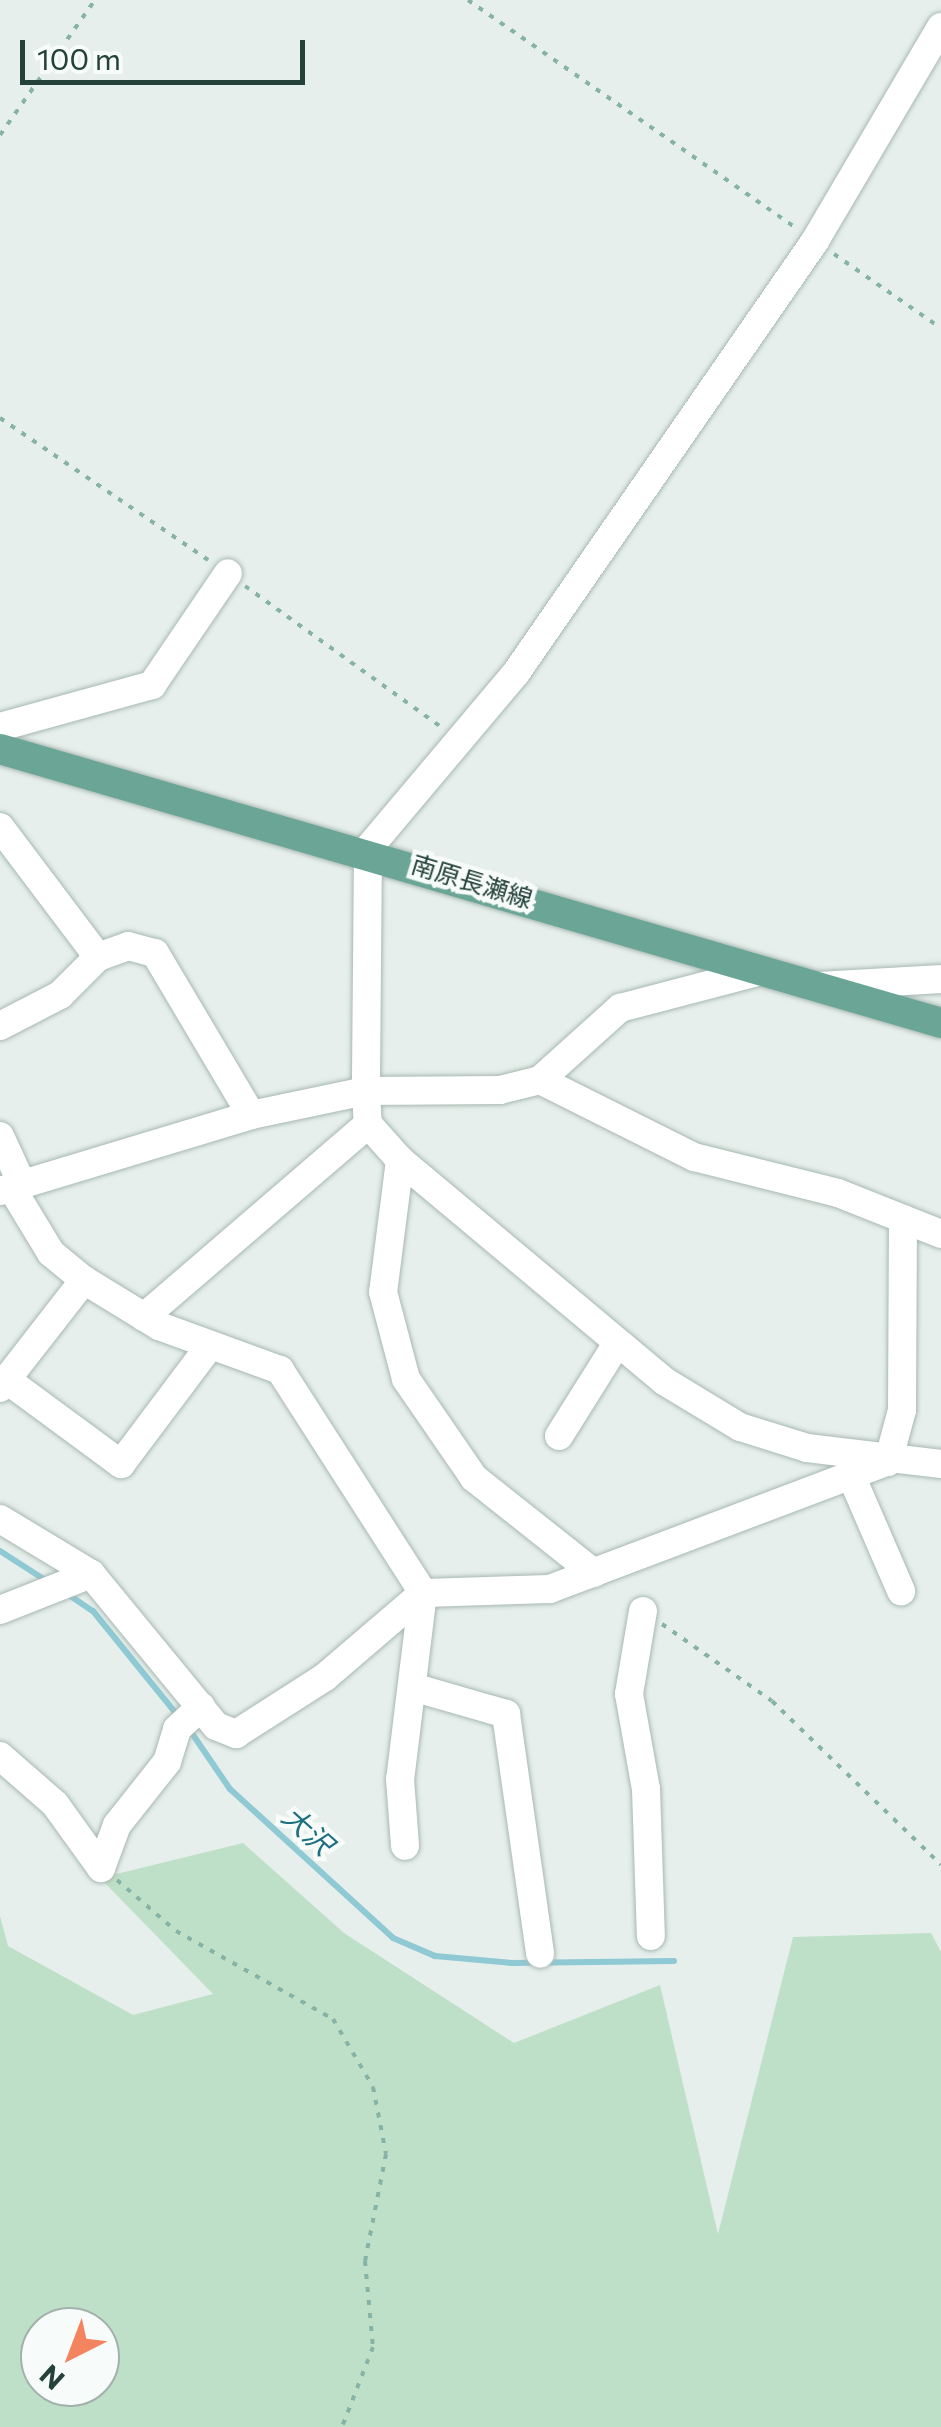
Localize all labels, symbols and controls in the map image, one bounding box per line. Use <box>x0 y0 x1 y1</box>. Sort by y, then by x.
scale bar <box>25 20 310 82</box>
text: 100 m <box>37 39 121 76</box>
street label: 南原長瀬線 <box>408 848 536 914</box>
water label: 大沢 <box>276 1799 340 1861</box>
north arrow <box>20 2307 120 2407</box>
text: N <box>32 2358 70 2397</box>

